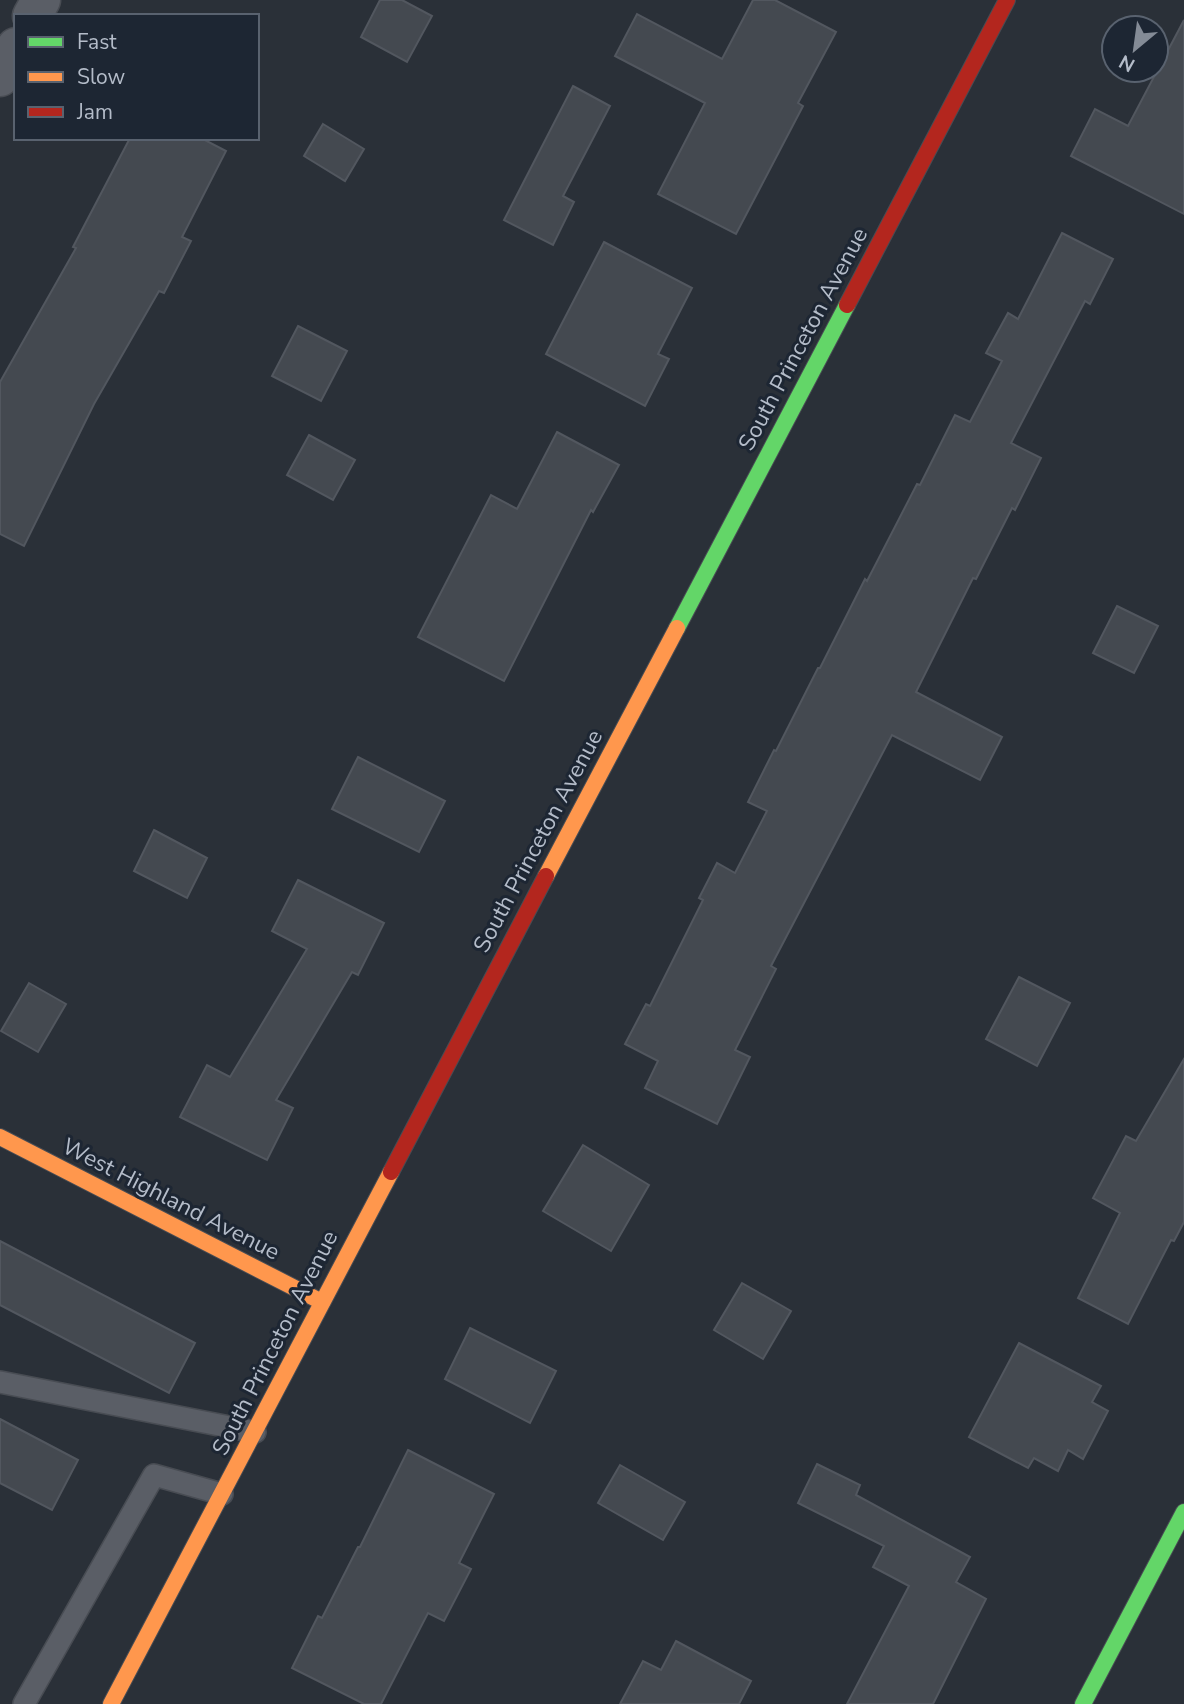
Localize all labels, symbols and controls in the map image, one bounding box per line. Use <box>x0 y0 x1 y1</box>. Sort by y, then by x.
legend <box>14 14 259 140</box>
north arrow <box>1100 14 1170 84</box>
text: Fast <box>77 28 117 56</box>
text: N <box>1115 48 1140 78</box>
text: Slow <box>77 63 126 91</box>
text: Jam <box>76 98 113 126</box>
street label: South Princeton Avenue <box>731 222 875 456</box>
street label: South Princeton Avenue <box>466 724 610 958</box>
street label: West Highland Avenue <box>57 1131 285 1267</box>
street label: South Princeton Avenue <box>205 1225 345 1461</box>

